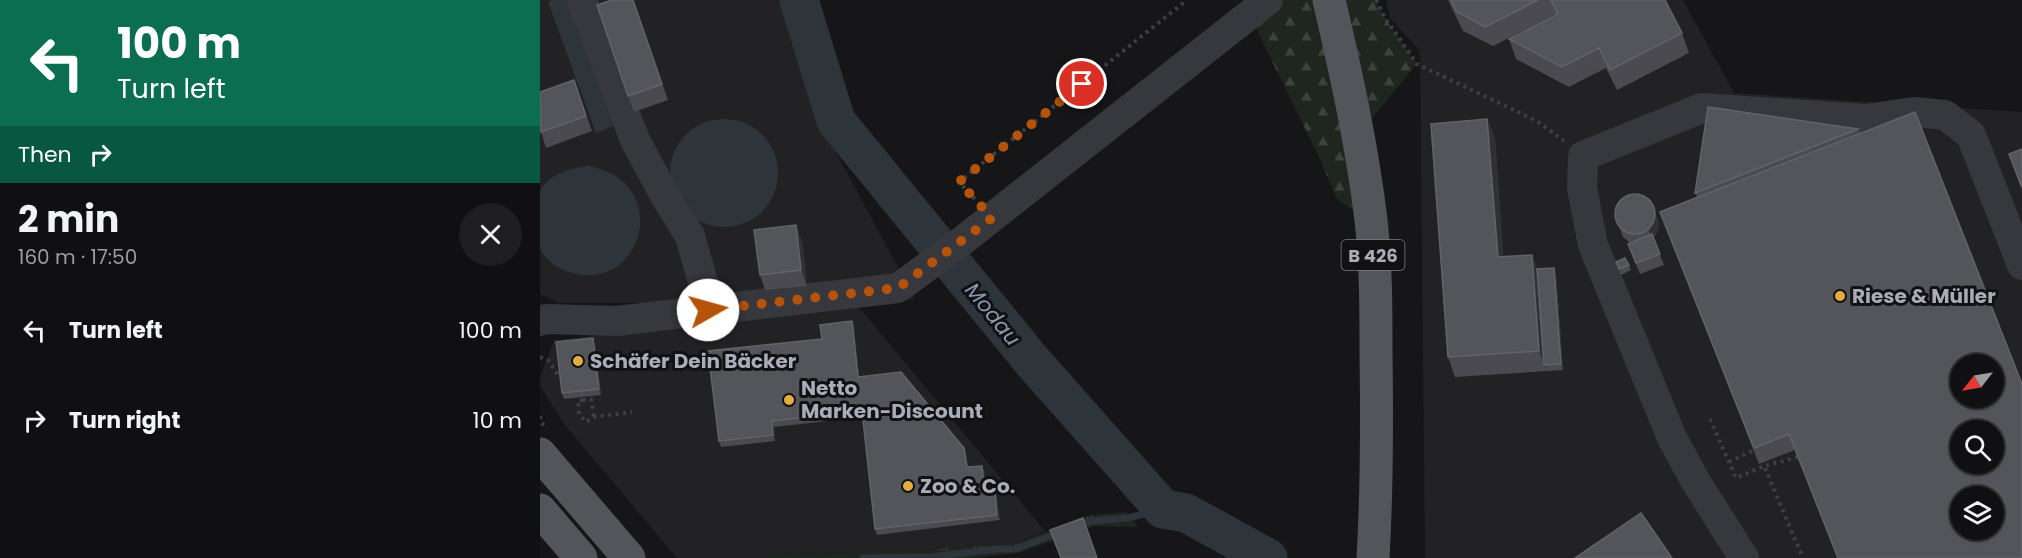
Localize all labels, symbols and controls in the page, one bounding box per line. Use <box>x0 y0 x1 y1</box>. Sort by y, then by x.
text: 100 m <box>117 14 241 73</box>
icon: left <box>18 24 96 102</box>
pin <box>1056 58 1107 109</box>
icon: arrive <box>1065 67 1098 100</box>
text: Turn left <box>117 70 226 107</box>
icon: right <box>84 138 117 171</box>
text: Then <box>18 139 72 170</box>
text: 2 min <box>18 194 119 245</box>
button: close <box>459 203 522 266</box>
road number: B 426 <box>1342 240 1404 270</box>
text: 160 m · 17:50 <box>18 243 137 271</box>
water label: Modau <box>959 276 1027 352</box>
position arrow <box>676 278 740 342</box>
place label: Riese & Müller <box>1852 282 1996 310</box>
marker: Riese & Müller <box>1833 289 1847 303</box>
icon: left <box>18 314 51 347</box>
text: Turn left <box>69 315 163 346</box>
text: 100 m <box>459 315 522 346</box>
place label: Schäfer Dein Bäcker <box>590 347 797 375</box>
marker: Schäfer Dein Bäcker <box>571 354 585 368</box>
north arrow <box>1950 354 2004 408</box>
map controls <box>1950 354 2004 540</box>
place label: Netto Marken-Discount <box>801 374 983 425</box>
marker: Netto Marken-Discount <box>782 393 796 407</box>
icon: right <box>18 404 51 437</box>
text: Turn right <box>69 405 180 436</box>
text: 10 m <box>473 405 522 436</box>
button: search <box>1950 420 2004 474</box>
place label: Zoo & Co. <box>920 472 1015 500</box>
marker: Zoo & Co. <box>901 479 915 493</box>
button: layers <box>1950 486 2004 540</box>

